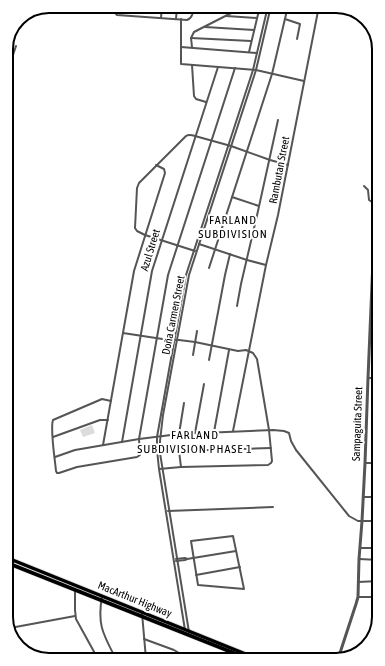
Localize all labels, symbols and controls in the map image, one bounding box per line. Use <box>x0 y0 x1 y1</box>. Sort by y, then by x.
street label: Rambutan Street <box>267 135 291 205</box>
district label: FARLAND SUBDIVISION <box>198 213 268 241</box>
street label: Azul Street <box>138 228 162 272</box>
street label: Doña Carmen Street <box>159 274 187 356</box>
street label: Sampaguita Street <box>350 387 364 461</box>
district label: FARLAND SUBDIVISION PHASE 1 <box>137 428 253 456</box>
street label: MacArthur Highway <box>96 579 174 619</box>

